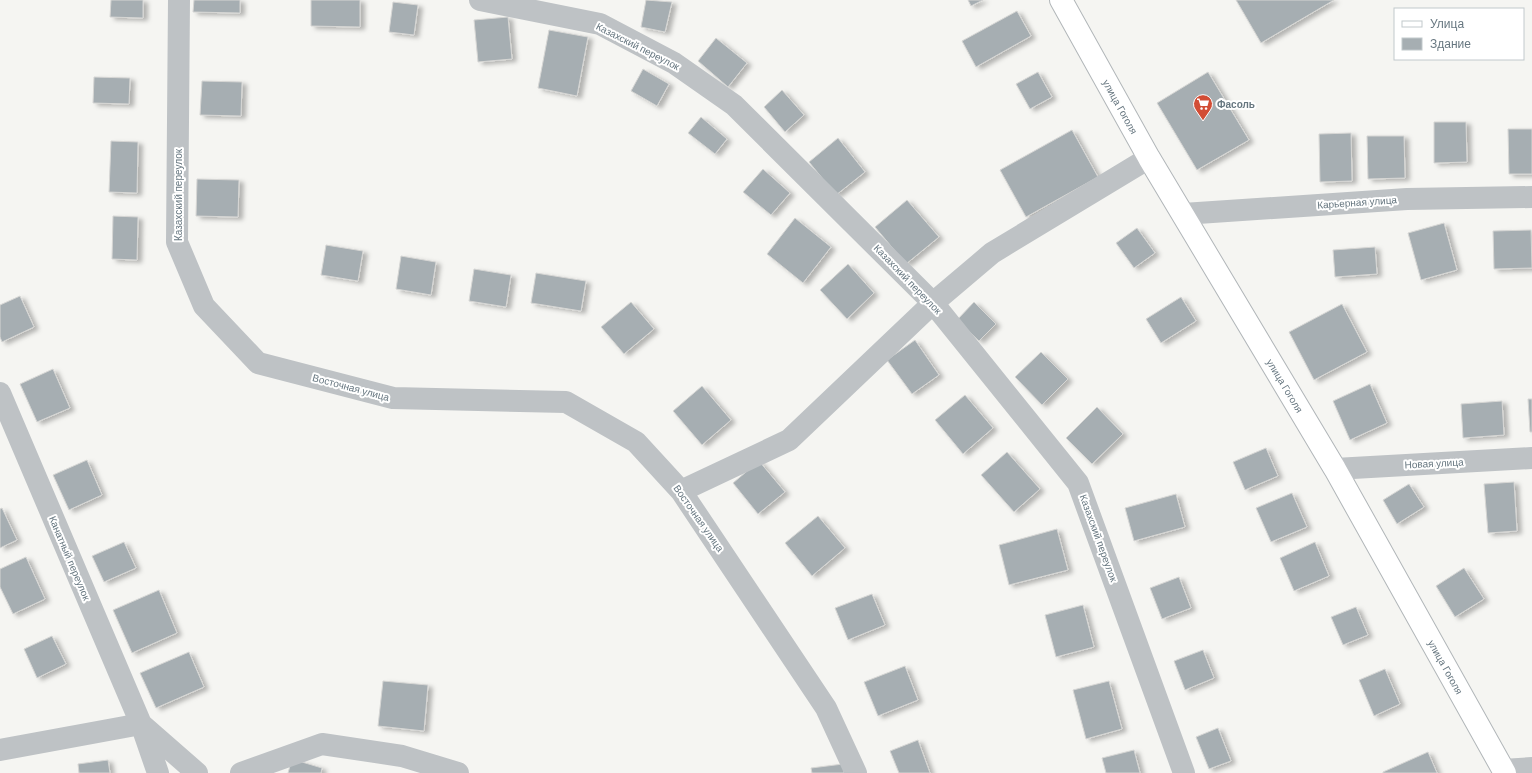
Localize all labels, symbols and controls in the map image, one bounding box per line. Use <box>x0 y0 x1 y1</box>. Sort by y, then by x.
legend <box>1394 8 1524 60</box>
text: Улица <box>1430 16 1464 32</box>
street label: Казахский переулок <box>594 20 682 73</box>
text: Здание <box>1430 36 1471 52</box>
street label: улица Гоголя <box>1100 77 1140 136</box>
supermarket icon: Фасоль <box>1192 93 1214 121</box>
place label: Фасоль <box>1217 98 1255 111</box>
street label: Казахский переулок <box>172 148 185 241</box>
street label: Карьерная улица <box>1317 193 1398 212</box>
street label: Казахский переулок <box>871 242 945 317</box>
street label: улица Гоголя <box>1264 356 1306 415</box>
street label: Восточная улица <box>311 371 391 404</box>
street label: Новая улица <box>1404 455 1464 472</box>
street label: Восточная улица <box>671 482 727 555</box>
street label: Казахский переулок <box>1077 493 1121 584</box>
street label: Канатный переулок <box>46 514 93 603</box>
street label: улица Гоголя <box>1425 638 1466 697</box>

